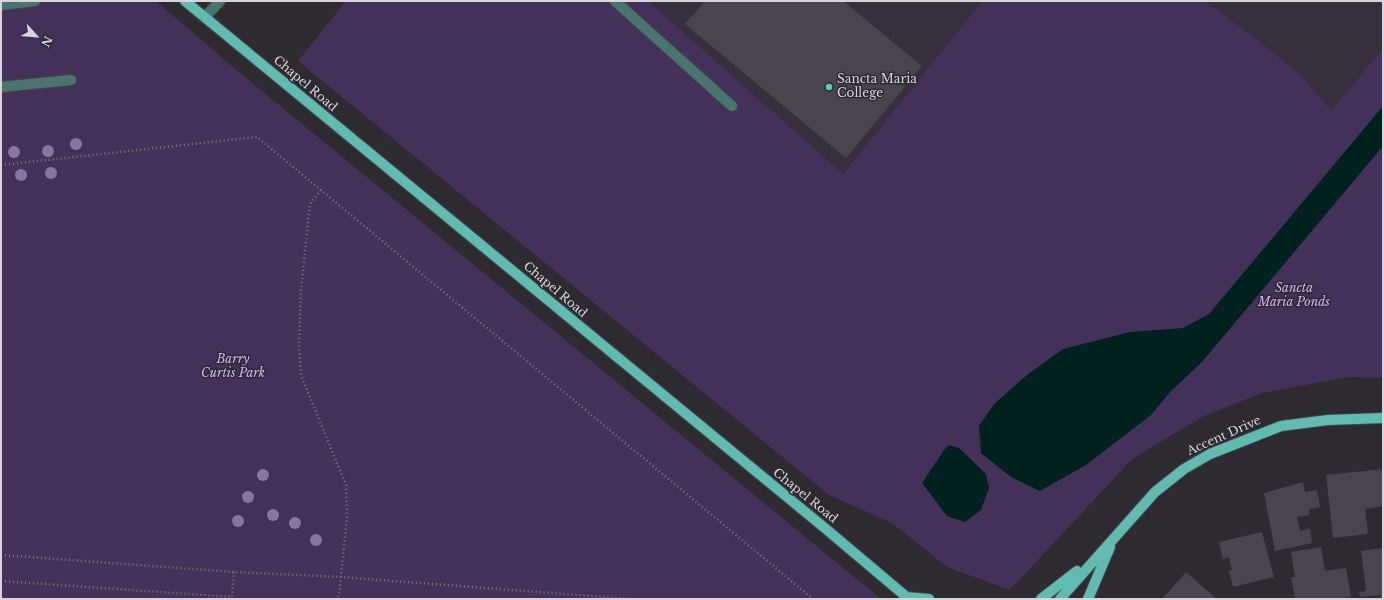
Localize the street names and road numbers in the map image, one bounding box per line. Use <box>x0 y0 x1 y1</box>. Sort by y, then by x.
street label: Chapel Road <box>270 53 340 115</box>
street label: Chapel Road <box>520 259 590 321</box>
street label: Accent Drive <box>1185 413 1263 459</box>
street label: Chapel Road <box>770 466 840 526</box>

